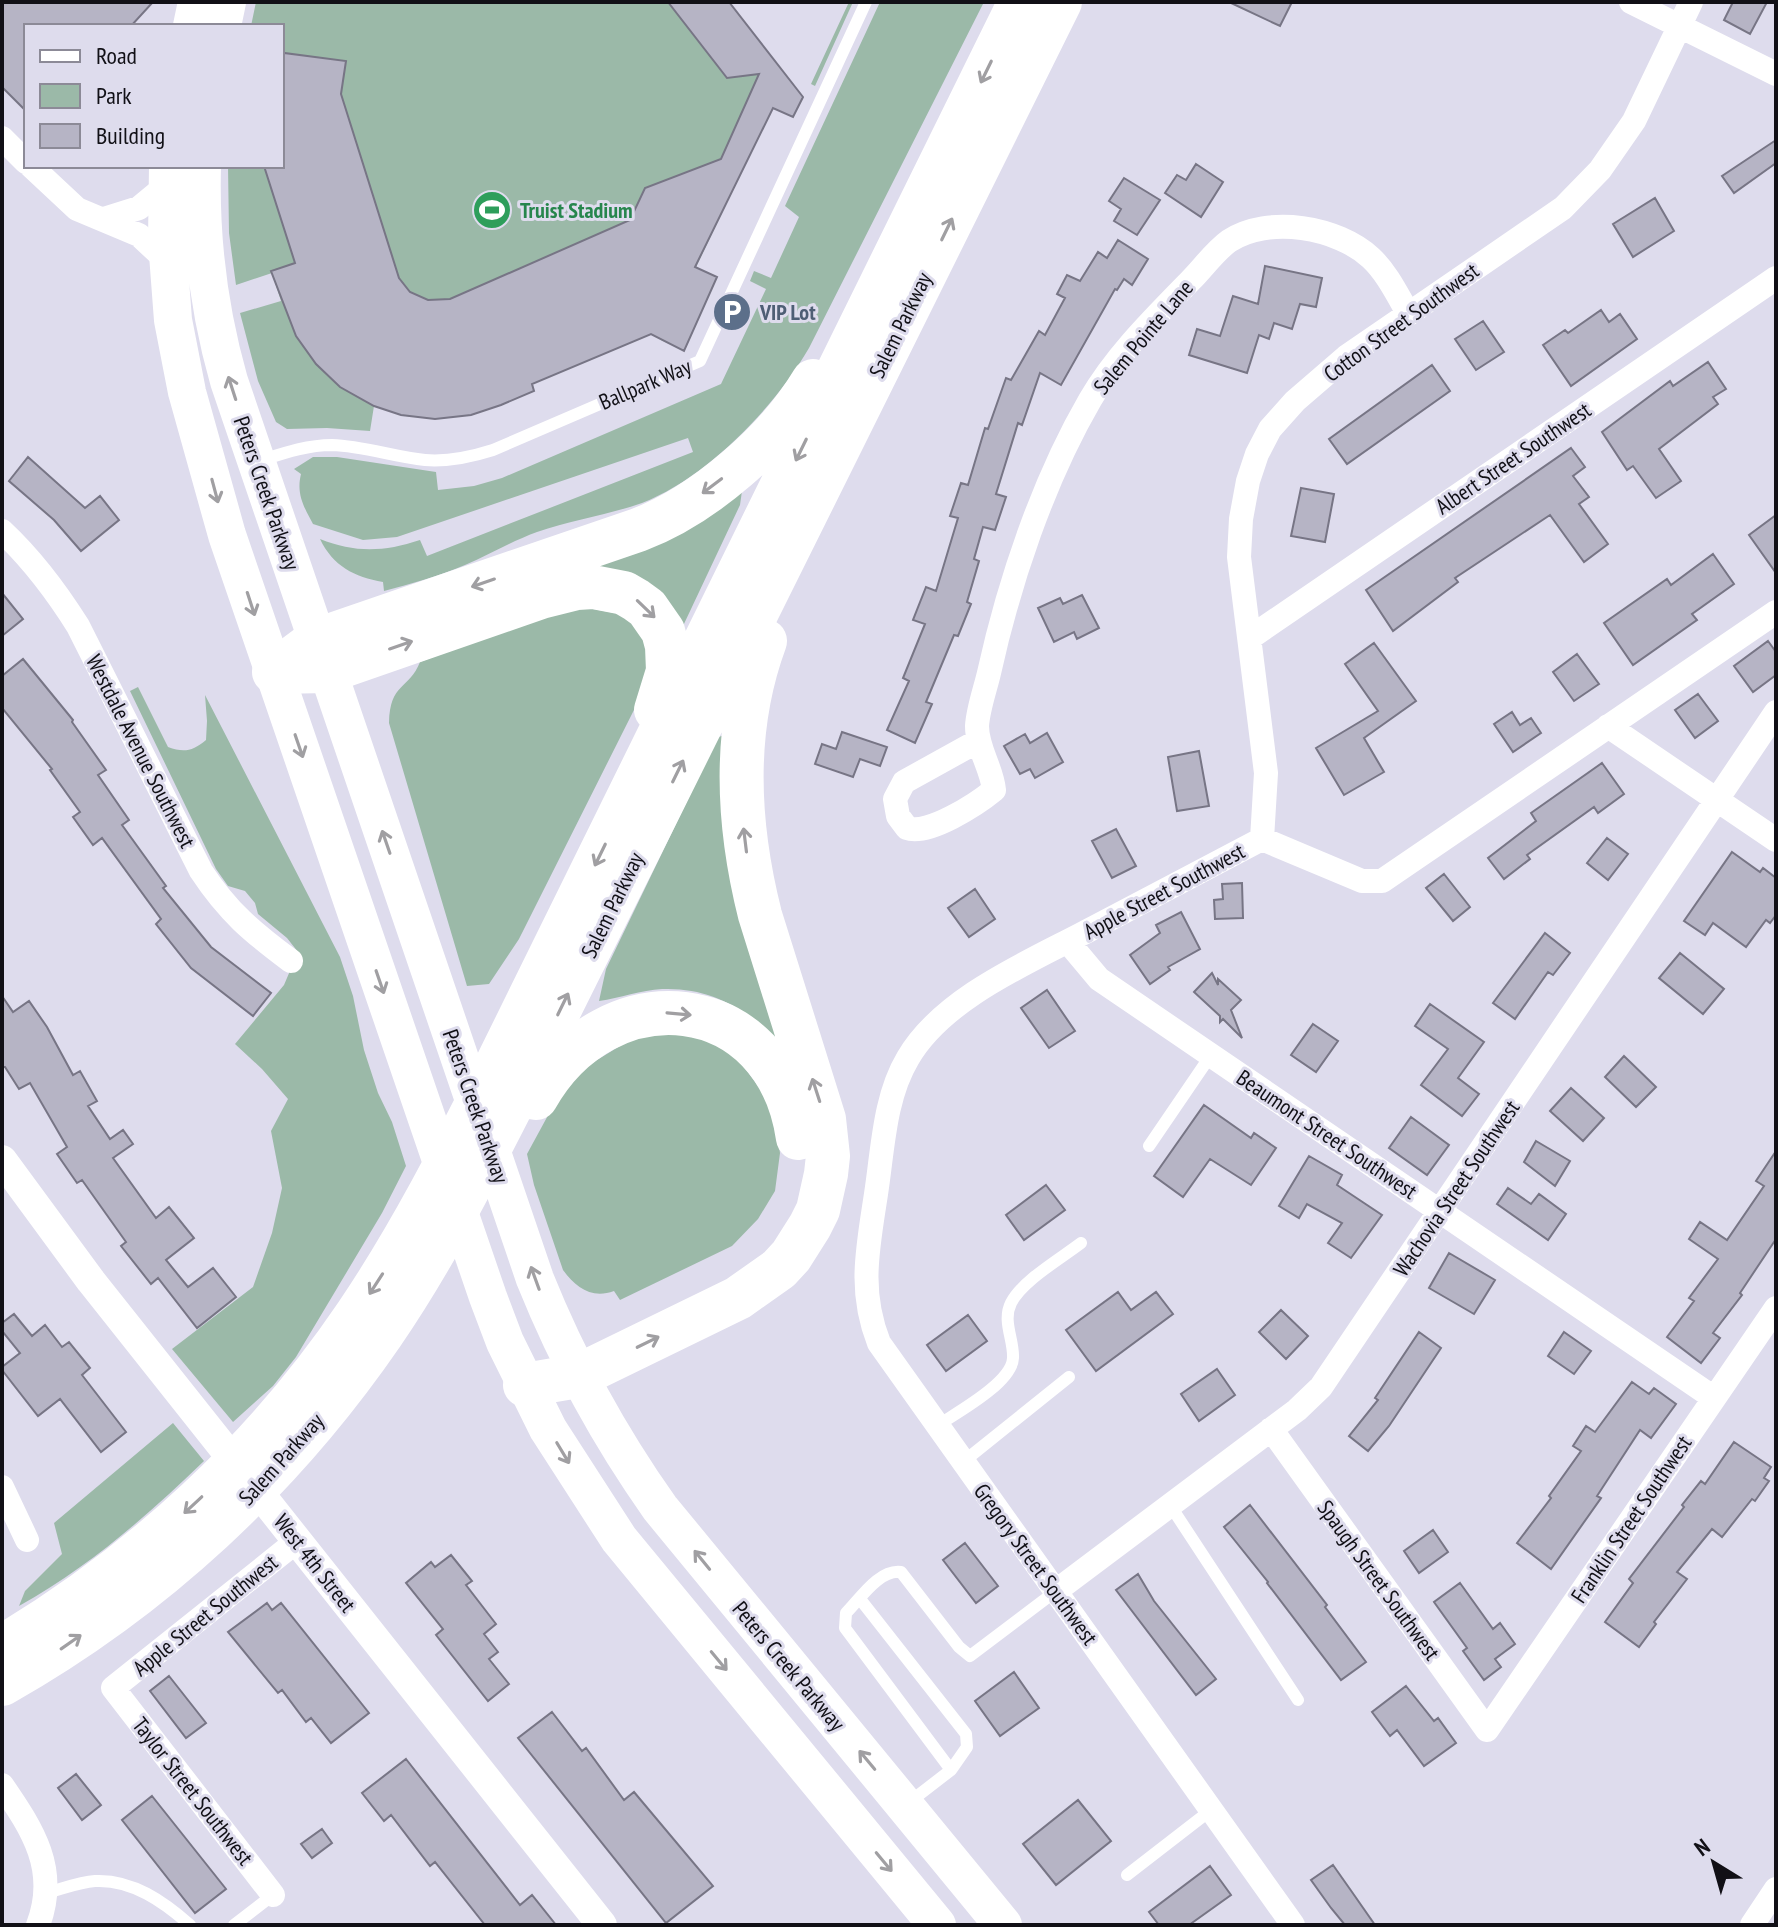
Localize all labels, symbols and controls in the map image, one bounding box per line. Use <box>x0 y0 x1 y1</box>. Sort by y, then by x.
legend <box>24 24 284 168</box>
text: Road <box>96 40 137 71</box>
one-way arrow <box>978 60 993 84</box>
text: Park <box>96 80 132 111</box>
text: Building <box>96 120 165 151</box>
sports icon: Truist Stadium <box>471 189 513 231</box>
place label: Truist Stadium <box>520 196 633 224</box>
one-way arrow <box>940 218 955 242</box>
street label: Cotton Street Southwest <box>1318 256 1484 388</box>
street label: Salem Parkway <box>862 267 938 382</box>
street label: Salem Pointe Lane <box>1087 274 1199 400</box>
parking icon: VIP Lot <box>711 291 753 333</box>
place label: VIP Lot <box>759 298 816 326</box>
street label: Ballpark Way <box>595 352 696 416</box>
one-way arrow <box>223 375 238 400</box>
street label: Albert Street Southwest <box>1430 396 1596 520</box>
street label: Peters Creek Parkway <box>228 412 307 574</box>
one-way arrow <box>793 437 808 461</box>
one-way arrow <box>208 477 223 503</box>
one-way arrow <box>702 478 723 495</box>
one-way arrow <box>471 577 496 592</box>
one-way arrow <box>244 591 259 616</box>
one-way arrow <box>636 599 655 618</box>
one-way arrow <box>389 637 414 652</box>
street label: Westdale Avenue Southwest <box>80 650 202 852</box>
one-way arrow <box>293 733 308 758</box>
one-way arrow <box>671 760 687 784</box>
one-way arrow <box>737 828 752 854</box>
one-way arrow <box>378 830 393 855</box>
street label: Apple Street Southwest <box>1079 837 1249 945</box>
one-way arrow <box>592 843 607 867</box>
street label: Salem Parkway <box>574 847 650 962</box>
one-way arrow <box>373 969 388 994</box>
one-way arrow <box>556 993 571 1016</box>
one-way arrow <box>665 1006 692 1021</box>
street label: Peters Creek Parkway <box>437 1025 516 1187</box>
street label: Beaumont Street Southwest <box>1231 1063 1423 1205</box>
one-way arrow <box>808 1078 822 1103</box>
street label: Wachovia Street Southwest <box>1387 1095 1525 1281</box>
one-way arrow <box>527 1266 542 1291</box>
one-way arrow <box>368 1272 384 1295</box>
one-way arrow <box>636 1334 660 1349</box>
street label: Salem Parkway <box>232 1407 330 1511</box>
street label: Franklin Street Southwest <box>1565 1430 1697 1608</box>
one-way arrow <box>556 1441 571 1465</box>
street label: Gregory Street Southwest <box>968 1478 1104 1650</box>
one-way arrow <box>184 1495 203 1514</box>
street label: Spaugh Street Southwest <box>1312 1495 1446 1665</box>
street label: West 4th Street <box>268 1508 362 1618</box>
street label: Apple Street Southwest <box>127 1548 283 1682</box>
one-way arrow <box>693 1550 711 1571</box>
street label: Peters Creek Parkway <box>727 1595 852 1737</box>
one-way arrow <box>59 1634 81 1650</box>
one-way arrow <box>710 1650 728 1671</box>
street label: Taylor Street Southwest <box>127 1711 259 1871</box>
one-way arrow <box>858 1750 876 1771</box>
north arrow <box>1674 1823 1754 1903</box>
text: N <box>1689 1832 1715 1862</box>
one-way arrow <box>875 1851 893 1871</box>

